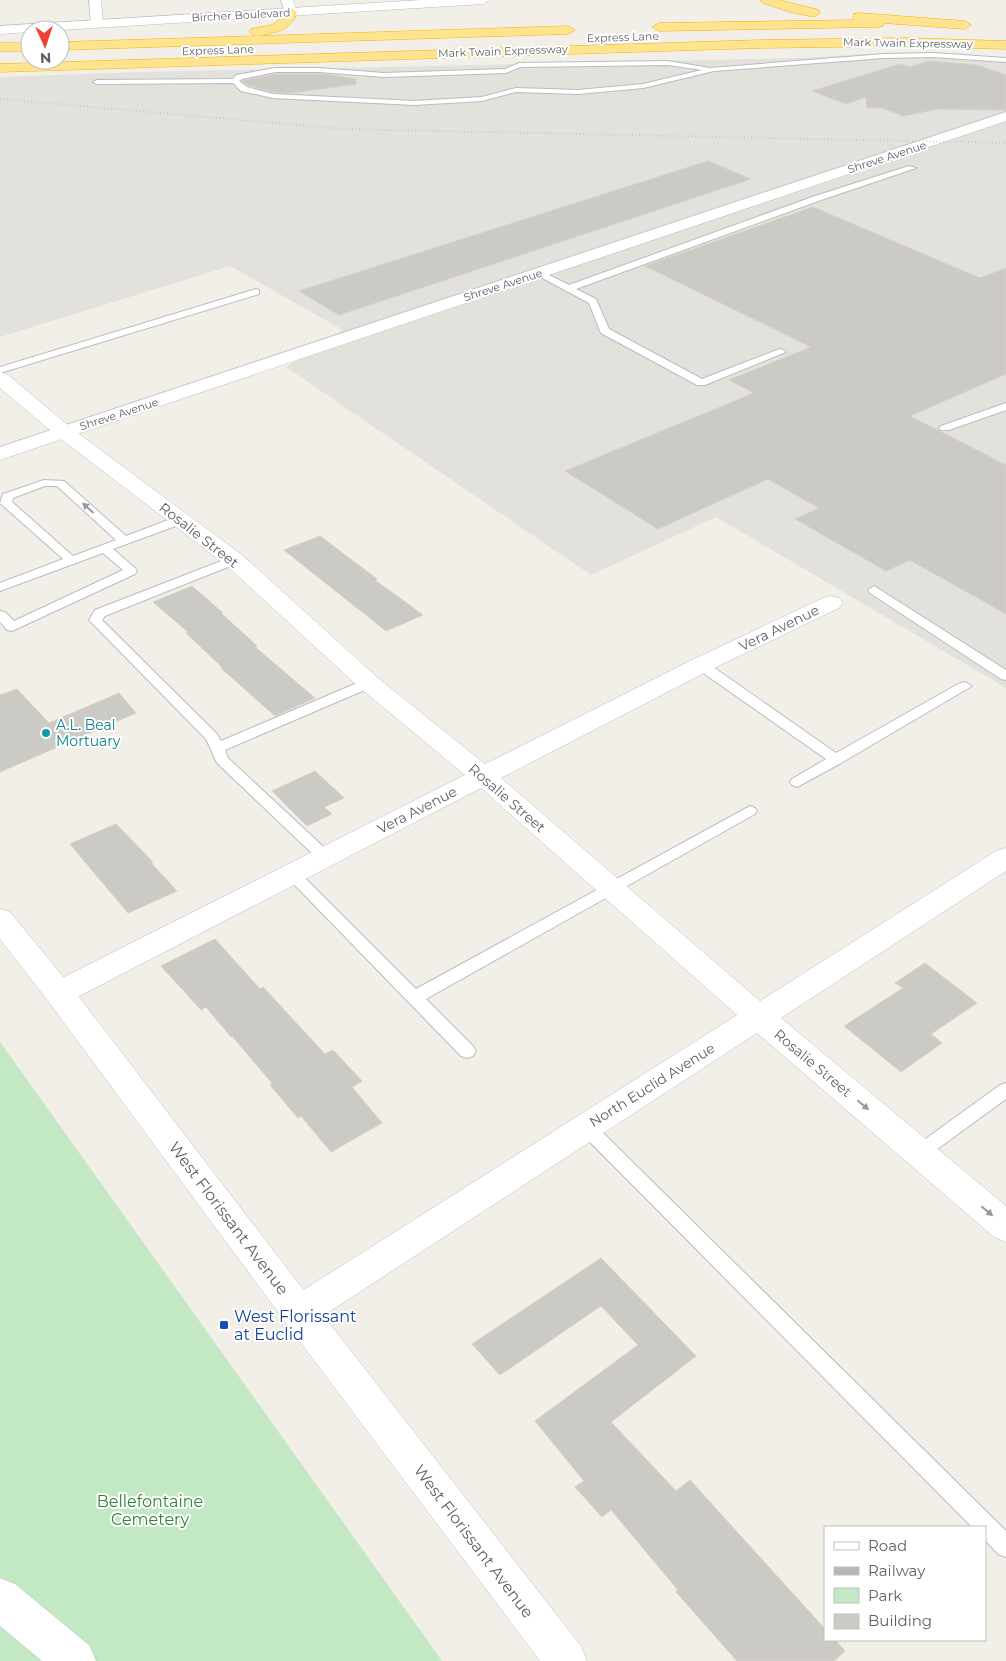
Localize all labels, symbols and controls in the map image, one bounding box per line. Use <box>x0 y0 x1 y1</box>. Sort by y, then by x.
street label: Bircher Boulevard <box>191 5 291 25</box>
north arrow <box>20 20 70 70</box>
street label: Express Lane <box>587 29 660 45</box>
street label: Mark Twain Expressway <box>843 35 973 51</box>
street label: Express Lane <box>182 42 255 58</box>
street label: Mark Twain Expressway <box>438 42 568 60</box>
text: N <box>40 49 52 67</box>
street label: Shreve Avenue <box>846 138 928 176</box>
street label: Shreve Avenue <box>462 266 544 304</box>
street label: Shreve Avenue <box>78 395 160 433</box>
street label: Rosalie Street <box>156 498 243 572</box>
one-way arrow <box>82 502 94 514</box>
street label: Vera Avenue <box>736 601 822 655</box>
place label: A.L. Beal Mortuary <box>56 716 121 750</box>
marker: A.L. Beal Mortuary <box>40 727 52 739</box>
street label: Rosalie Street <box>465 760 549 836</box>
street label: Vera Avenue <box>374 782 460 838</box>
street label: Rosalie Street <box>770 1025 856 1101</box>
street label: North Euclid Avenue <box>586 1039 718 1131</box>
one-way arrow <box>856 1100 869 1111</box>
street label: West Florissant Avenue <box>165 1138 292 1299</box>
one-way arrow <box>980 1205 993 1216</box>
place label: West Florissant at Euclid <box>234 1307 357 1344</box>
marker: West Florissant at Euclid <box>218 1319 230 1331</box>
street label: West Florissant Avenue <box>410 1461 537 1622</box>
park label: Bellefontaine Cemetery <box>97 1492 203 1529</box>
legend <box>824 1526 986 1641</box>
text: Road <box>868 1536 907 1555</box>
text: Railway <box>868 1561 926 1580</box>
text: Park <box>868 1586 902 1605</box>
text: Building <box>868 1611 932 1630</box>

